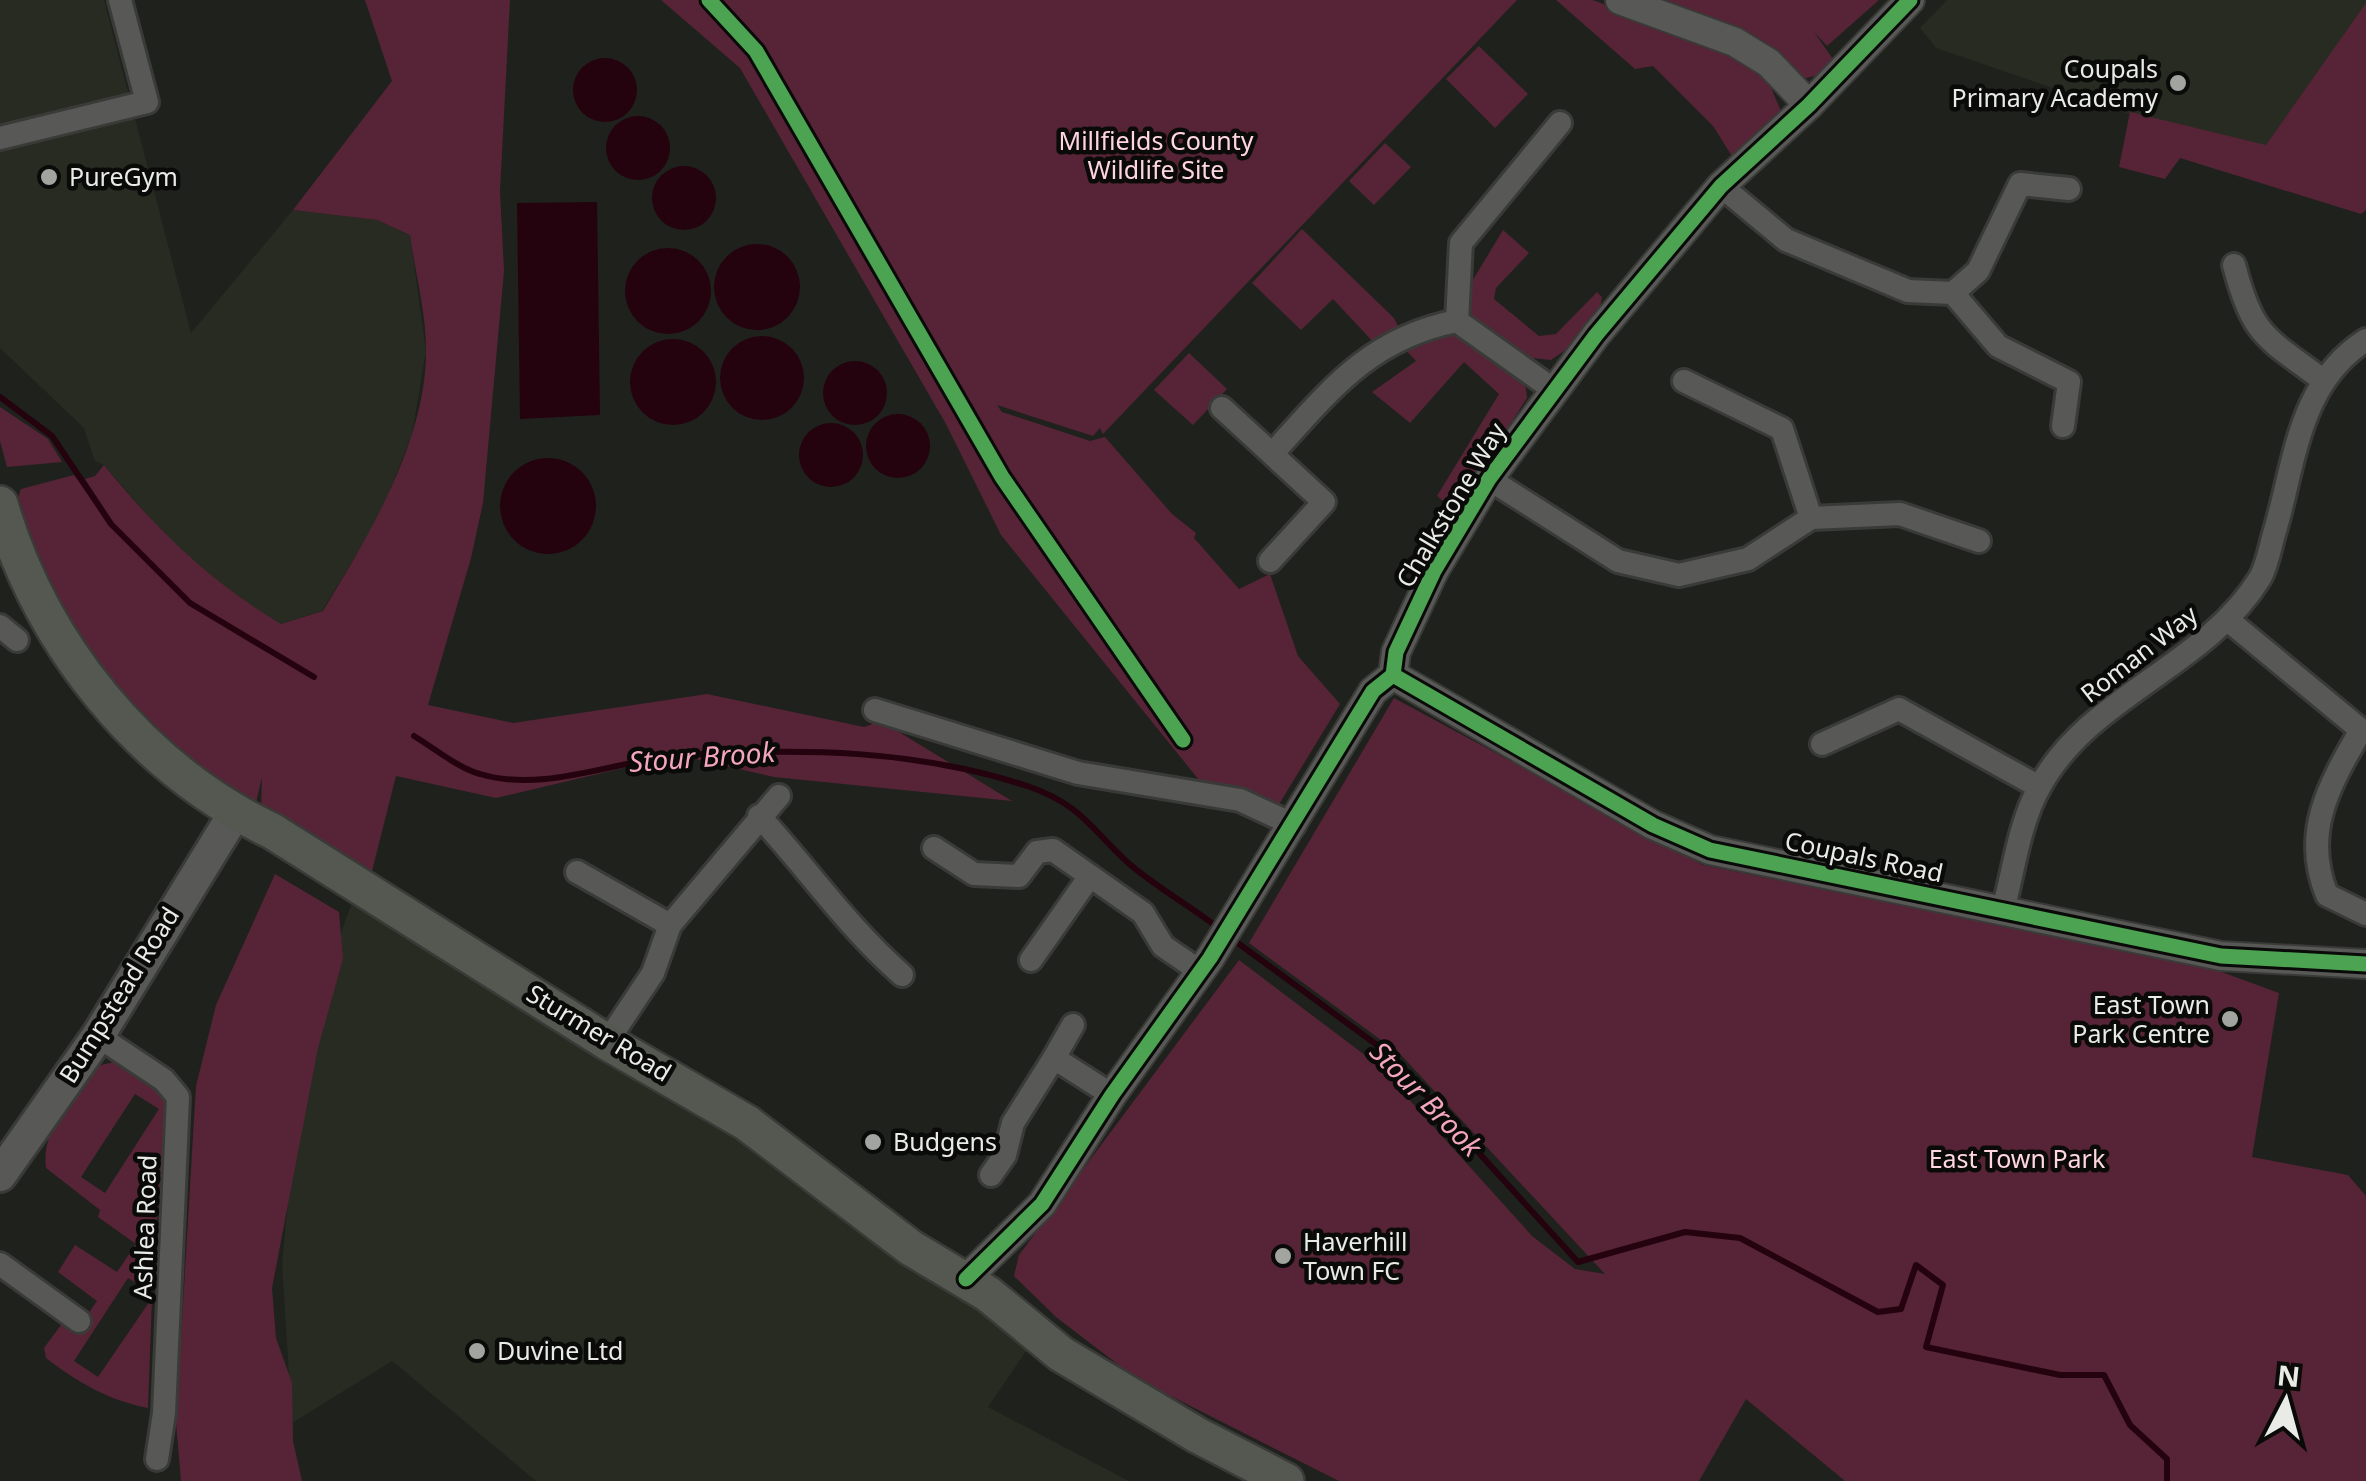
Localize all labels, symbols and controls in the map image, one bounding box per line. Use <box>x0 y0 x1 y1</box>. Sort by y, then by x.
place label: Coupals Primary Academy <box>1952 51 2158 114</box>
marker: Coupals Primary Academy <box>2167 72 2189 94</box>
park label: Millfields County Wildlife Site <box>1058 123 1254 186</box>
place label: PureGym <box>69 159 178 193</box>
marker: PureGym <box>38 166 60 188</box>
street label: Chalkstone Way <box>1387 415 1513 593</box>
street label: Roman Way <box>2073 597 2204 710</box>
water label: Stour Brook <box>627 732 778 780</box>
street label: Coupals Road <box>1782 823 1946 889</box>
street label: Bumpstead Road <box>50 900 186 1089</box>
street label: Sturmer Road <box>521 976 678 1089</box>
place label: East Town Park Centre <box>2072 987 2210 1050</box>
marker: East Town Park Centre <box>2219 1008 2241 1030</box>
water label: Stour Brook <box>1362 1032 1492 1165</box>
place label: Budgens <box>893 1124 997 1158</box>
marker: Budgens <box>862 1131 884 1153</box>
park label: East Town Park <box>1929 1141 2106 1175</box>
street label: Ashlea Road <box>124 1154 164 1300</box>
place label: Haverhill Town FC <box>1303 1224 1407 1287</box>
marker: Haverhill Town FC <box>1272 1245 1294 1267</box>
place label: Duvine Ltd <box>497 1333 623 1367</box>
marker: Duvine Ltd <box>466 1340 488 1362</box>
north arrow <box>2236 1351 2336 1451</box>
text: N <box>2275 1355 2302 1395</box>

